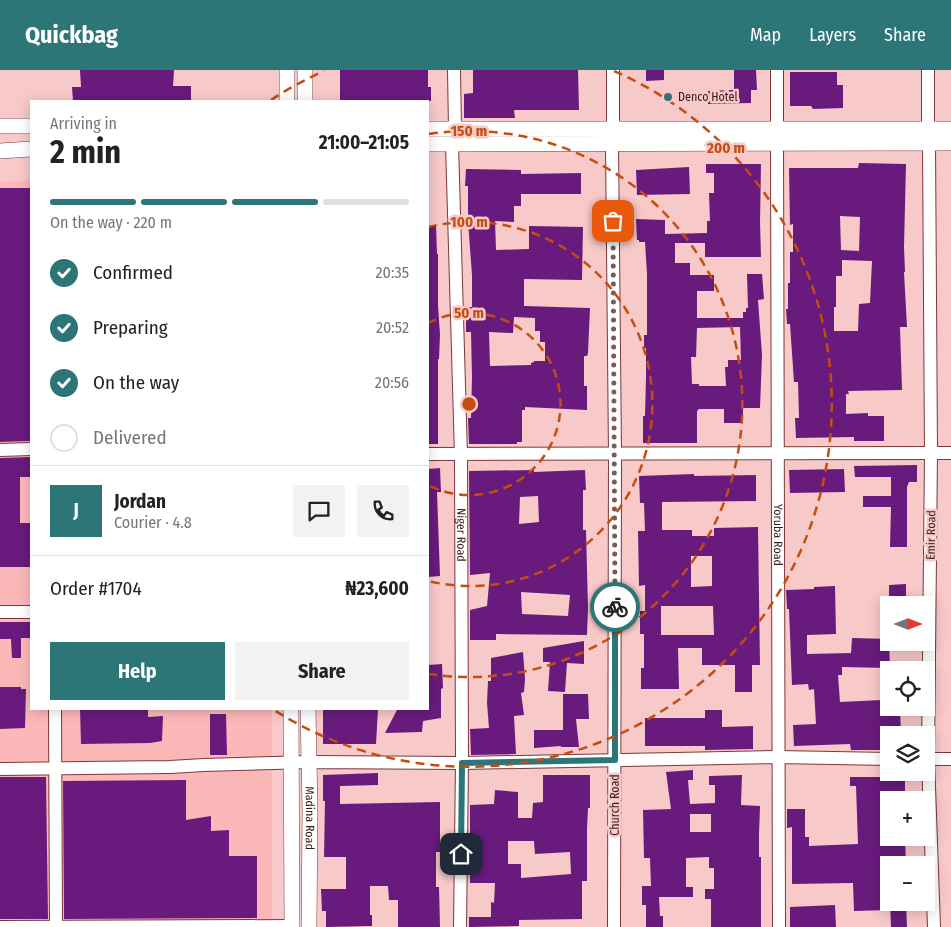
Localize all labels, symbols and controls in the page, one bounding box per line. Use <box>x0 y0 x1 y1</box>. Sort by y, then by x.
text: Quickbag <box>25 21 118 49</box>
text: Map <box>750 24 781 46</box>
text: Layers <box>809 24 856 46</box>
text: Share <box>884 24 926 46</box>
place label: Denco Hotel <box>678 90 738 104</box>
marker: Denco Hotel <box>662 91 674 103</box>
text: Arriving in <box>50 114 117 133</box>
text: 150 m <box>451 122 487 140</box>
text: 21:00–21:05 <box>319 131 409 154</box>
text: 2 min <box>50 133 121 171</box>
text: 200 m <box>706 139 745 157</box>
pin <box>592 200 634 242</box>
icon: bag <box>599 207 627 235</box>
text: On the way · 220 m <box>50 213 172 232</box>
text: 100 m <box>450 213 488 231</box>
icon: check <box>50 259 78 287</box>
text: Confirmed <box>93 261 173 284</box>
text: 20:35 <box>376 263 409 282</box>
text: 50 m <box>454 304 484 322</box>
icon: check <box>50 314 78 342</box>
text: Preparing <box>93 316 168 339</box>
text: 20:52 <box>376 318 409 337</box>
icon: check <box>50 369 78 397</box>
text: On the way <box>93 371 179 394</box>
text: 20:56 <box>375 373 409 392</box>
centre of rings <box>460 395 478 413</box>
text: Delivered <box>93 426 167 449</box>
button: chat <box>293 485 345 537</box>
button: phone <box>357 485 409 537</box>
text: Jordan <box>114 490 166 513</box>
text: J <box>73 499 79 522</box>
street label: Yoruba Road <box>771 504 785 566</box>
street label: Niger Road <box>454 508 468 562</box>
street label: Emir Road <box>924 510 938 560</box>
text: Courier · 4.8 <box>114 513 192 532</box>
text: Order #1704 <box>50 577 142 600</box>
text: ₦23,600 <box>345 577 409 600</box>
courier <box>590 582 640 632</box>
icon: bike <box>601 593 629 621</box>
north arrow <box>880 596 935 651</box>
map controls <box>880 596 935 911</box>
button: Help <box>50 642 225 700</box>
button: Share <box>235 642 409 700</box>
button: locate <box>880 661 935 716</box>
button: layers <box>880 726 935 781</box>
street label: Church Road <box>608 774 622 836</box>
street label: Madina Road <box>303 786 317 850</box>
button: + <box>880 791 935 846</box>
pin <box>440 833 482 875</box>
icon: home <box>447 840 475 868</box>
button: − <box>880 856 935 911</box>

